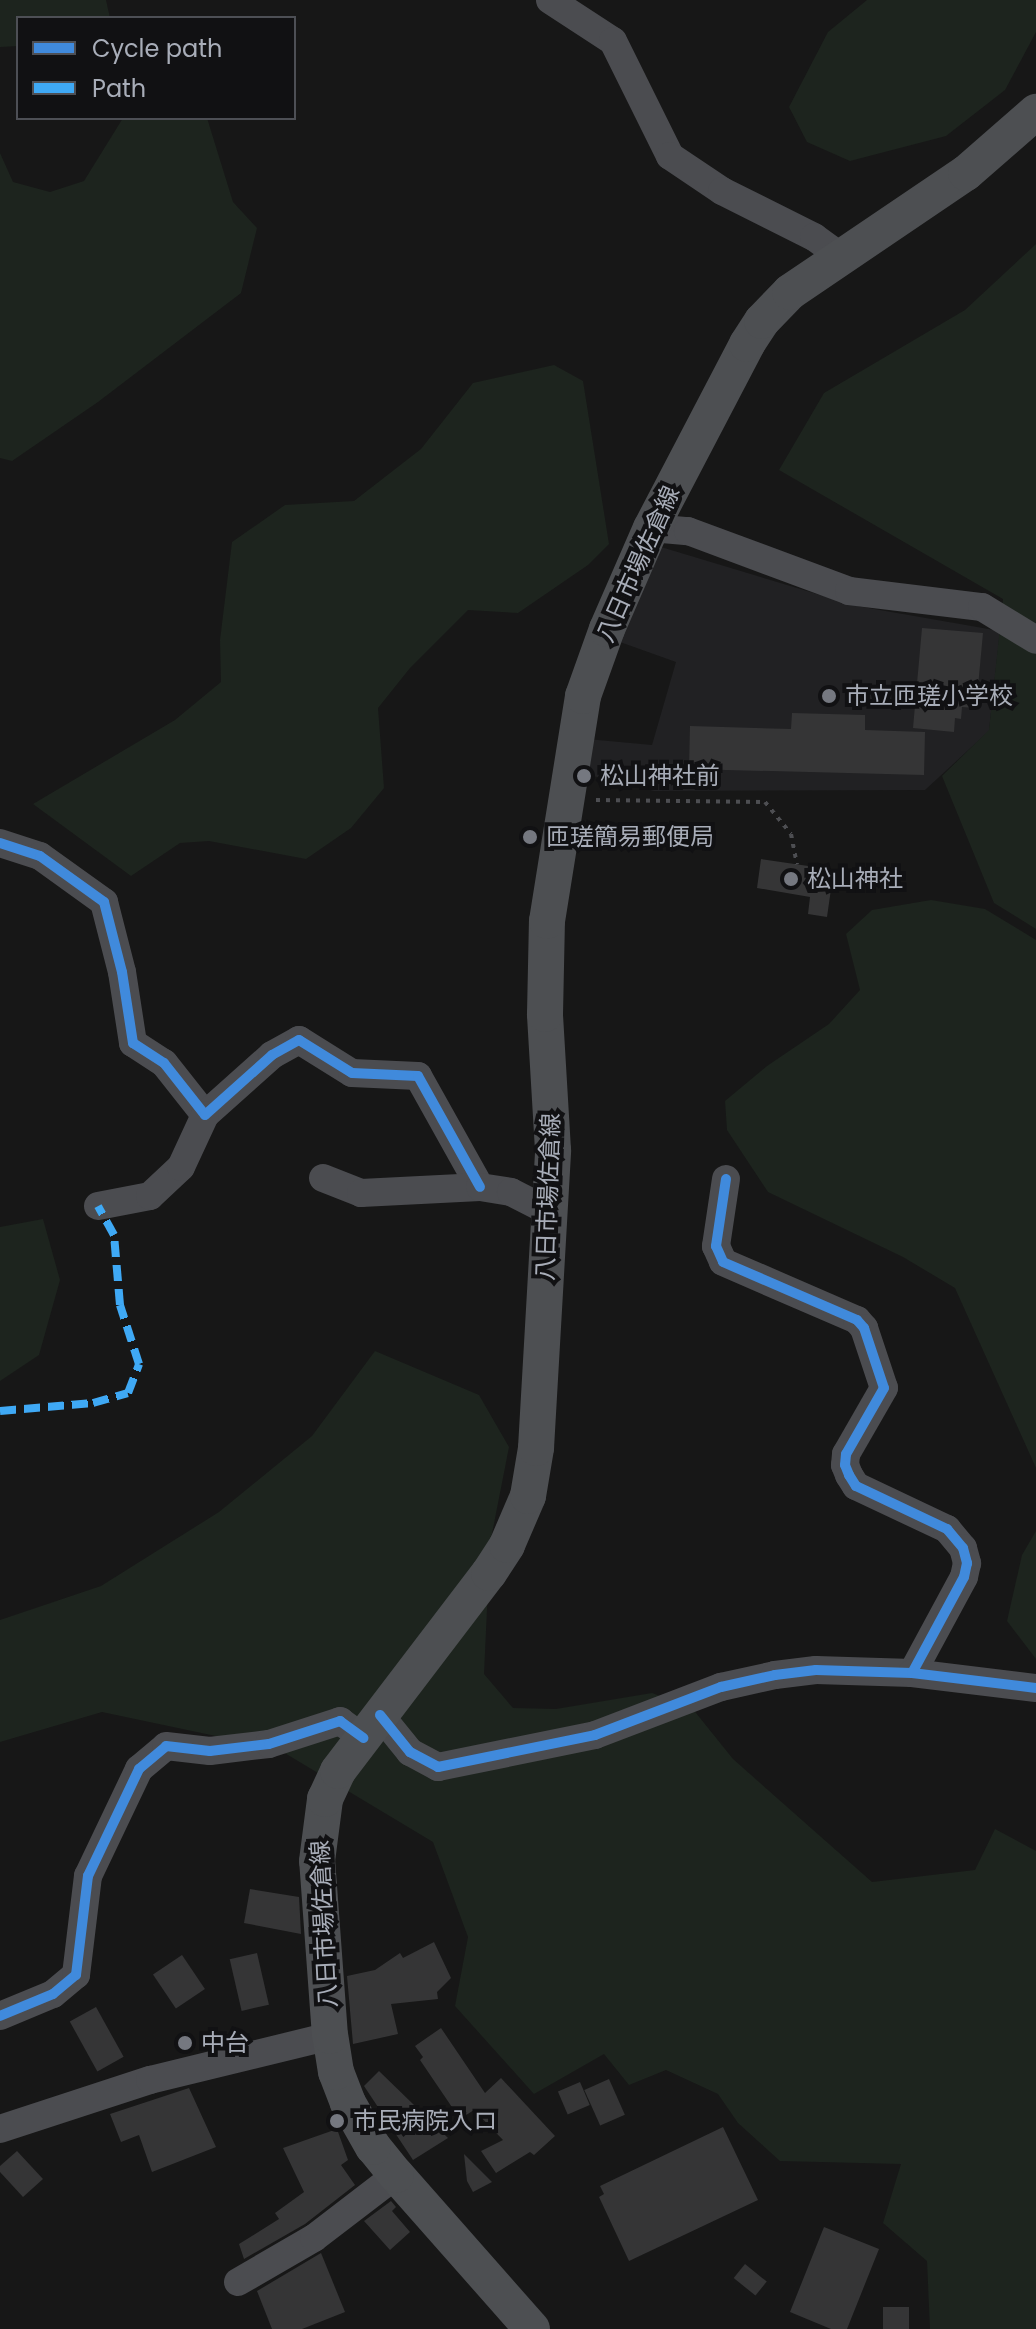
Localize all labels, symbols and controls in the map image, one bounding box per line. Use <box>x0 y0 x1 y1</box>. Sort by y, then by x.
legend <box>16 16 296 120</box>
text: Cycle path <box>92 32 222 65</box>
text: Path <box>92 72 146 105</box>
street label: 八日市場佐倉線 <box>591 481 685 647</box>
place label: 市立匝瑳小学校 <box>845 682 1013 710</box>
marker: 市立匝瑳小学校 <box>820 687 838 705</box>
place label: 松山神社前 <box>600 762 720 790</box>
marker: 松山神社前 <box>575 767 593 785</box>
place label: 匝瑳簡易郵便局 <box>546 823 714 851</box>
marker: 匝瑳簡易郵便局 <box>521 828 539 846</box>
place label: 松山神社 <box>807 865 903 893</box>
marker: 松山神社 <box>782 870 800 888</box>
street label: 八日市場佐倉線 <box>531 1113 565 1281</box>
street label: 八日市場佐倉線 <box>305 1839 343 2009</box>
place label: 中台 <box>201 2029 249 2057</box>
marker: 中台 <box>176 2034 194 2052</box>
place label: 市民病院入ロ <box>353 2107 497 2135</box>
marker: 市民病院入ロ <box>328 2112 346 2130</box>

